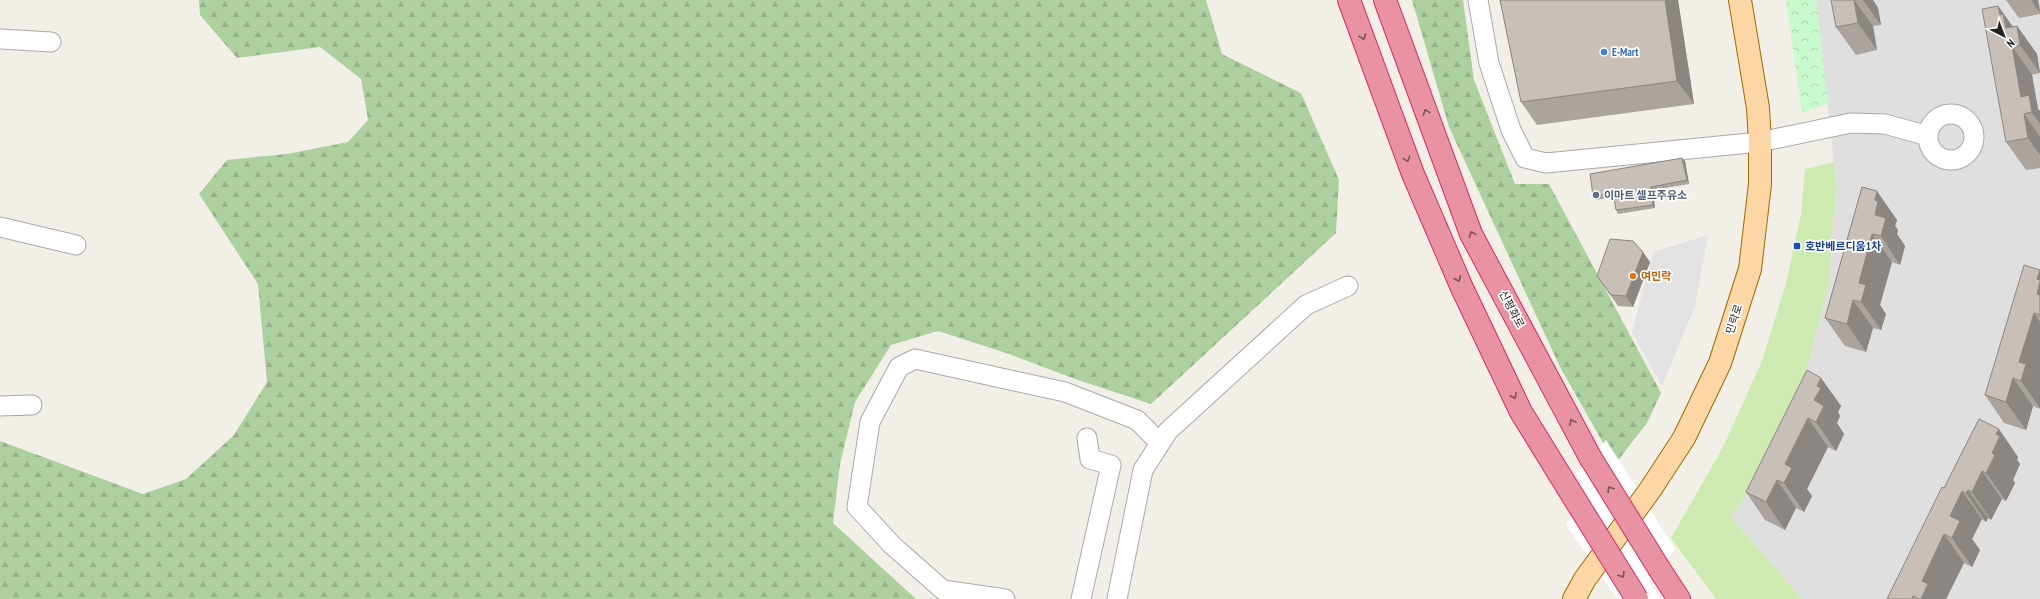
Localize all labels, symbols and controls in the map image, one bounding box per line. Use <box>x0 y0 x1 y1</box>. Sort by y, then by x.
north arrow <box>1984 16 2024 56</box>
one-way arrow <box>1358 33 1366 40</box>
text: N <box>2004 36 2018 51</box>
place label: E-Mart <box>1612 45 1639 59</box>
marker: E-Mart <box>1599 47 1609 57</box>
one-way arrow <box>1423 108 1431 115</box>
one-way arrow <box>1403 155 1411 162</box>
place label: 이마트 셀프주유소 <box>1604 188 1687 202</box>
marker: 이마트 셀프주유소 <box>1591 190 1601 200</box>
one-way arrow <box>1468 230 1476 237</box>
place label: 호반베르디움1차 <box>1805 239 1881 253</box>
marker: 호반베르디움1차 <box>1792 241 1802 251</box>
place label: 여민락 <box>1641 269 1671 283</box>
marker: 여민락 <box>1628 271 1638 281</box>
one-way arrow <box>1453 275 1461 282</box>
street label: 신평화로 <box>1496 288 1528 330</box>
street label: 민락로 <box>1723 302 1745 336</box>
one-way arrow <box>1509 391 1517 399</box>
one-way arrow <box>1569 419 1577 427</box>
one-way arrow <box>1608 486 1615 493</box>
one-way arrow <box>1617 571 1625 578</box>

